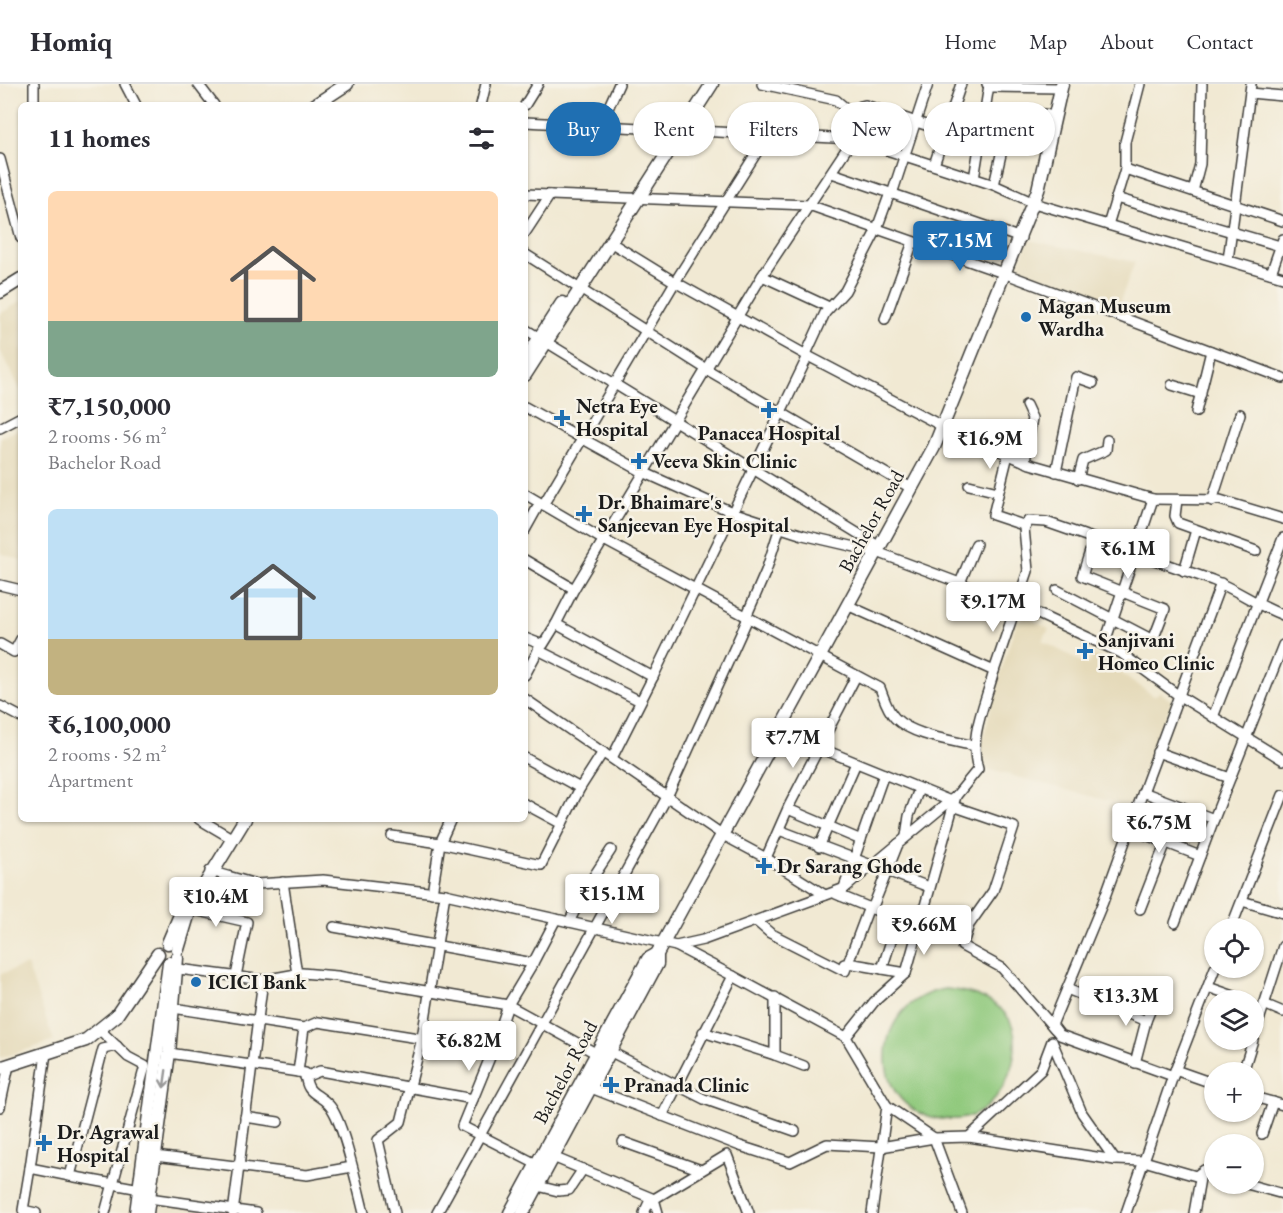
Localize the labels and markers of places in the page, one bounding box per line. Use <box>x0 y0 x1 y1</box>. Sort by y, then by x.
pin: ₹7.15M <box>911 221 1009 272</box>
place label: Magan Museum Wardha <box>1038 293 1171 342</box>
marker: Magan Museum Wardha <box>1019 310 1033 324</box>
place label: Netra Eye Hospital <box>576 393 658 442</box>
marker: Panacea Hospital <box>760 401 778 419</box>
marker: Netra Eye Hospital <box>553 409 571 427</box>
pin: ₹16.9M <box>941 419 1039 470</box>
place label: Panacea Hospital <box>698 420 841 446</box>
place label: Veeva Skin Clinic <box>652 448 797 474</box>
marker: Veeva Skin Clinic <box>630 452 648 470</box>
place label: Dr. Bhaimare's Sanjeevan Eye Hospital <box>598 489 789 538</box>
marker: Dr. Bhaimare's Sanjeevan Eye Hospital <box>575 505 593 523</box>
pin: ₹6.1M <box>1086 529 1170 580</box>
pin: ₹9.17M <box>944 582 1042 633</box>
place label: Sanjivani Homeo Clinic <box>1098 627 1215 676</box>
marker: Sanjivani Homeo Clinic <box>1076 642 1094 660</box>
pin: ₹7.7M <box>751 718 835 769</box>
pin: ₹6.75M <box>1110 803 1208 854</box>
place label: Dr Sarang Ghode <box>777 853 922 879</box>
marker: Dr Sarang Ghode <box>755 857 773 875</box>
pin: ₹15.1M <box>563 874 661 925</box>
pin: ₹10.4M <box>167 877 265 928</box>
pin: ₹9.66M <box>875 905 973 956</box>
place label: ICICI Bank <box>208 969 308 995</box>
marker: ICICI Bank <box>189 975 203 989</box>
pin: ₹13.3M <box>1077 976 1175 1027</box>
pin: ₹6.82M <box>420 1021 518 1072</box>
place label: Pranada Clinic <box>624 1072 749 1098</box>
marker: Pranada Clinic <box>602 1076 620 1094</box>
place label: Dr. Agrawal Hospital <box>57 1119 159 1168</box>
marker: Dr. Agrawal Hospital <box>35 1134 53 1152</box>

